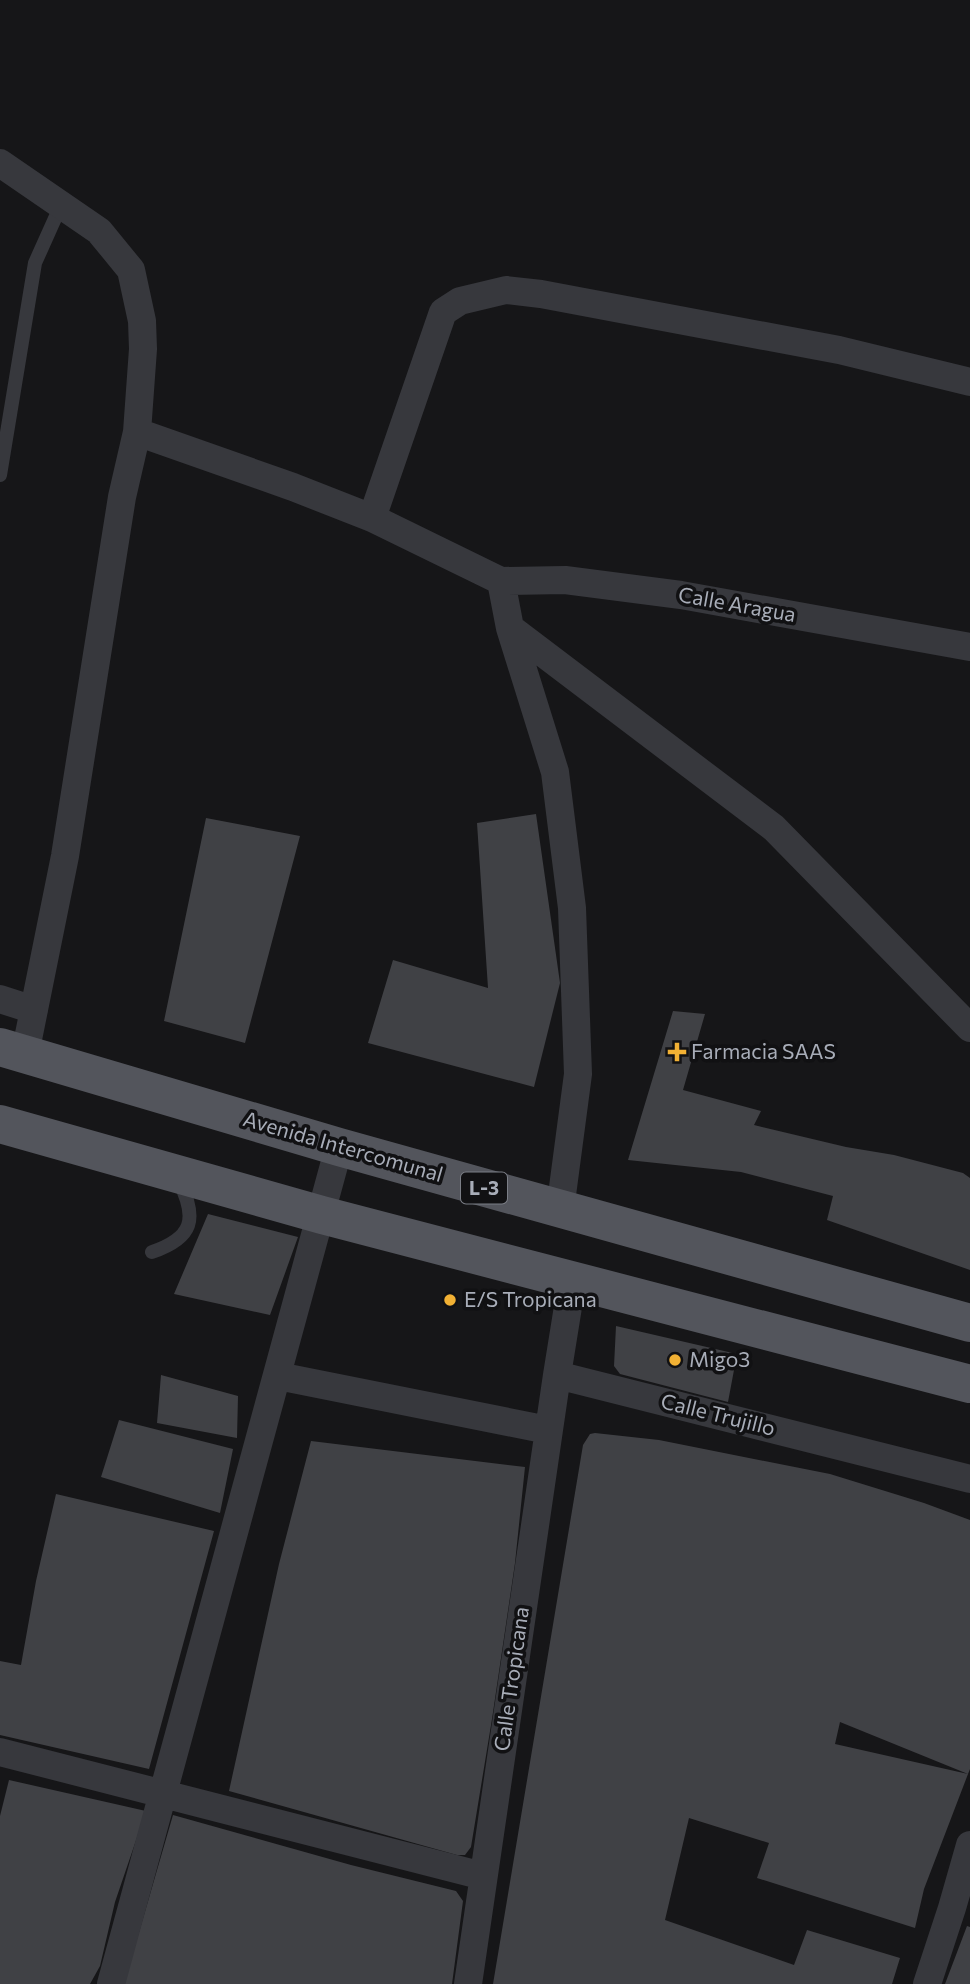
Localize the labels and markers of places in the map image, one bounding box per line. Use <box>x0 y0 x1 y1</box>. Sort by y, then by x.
place label: Farmacia SAAS <box>691 1038 836 1063</box>
marker: Farmacia SAAS <box>669 1044 685 1060</box>
place label: E/S Tropicana <box>464 1286 597 1311</box>
marker: E/S Tropicana <box>442 1292 458 1308</box>
place label: Migo3 <box>689 1346 750 1371</box>
marker: Migo3 <box>667 1352 683 1368</box>

